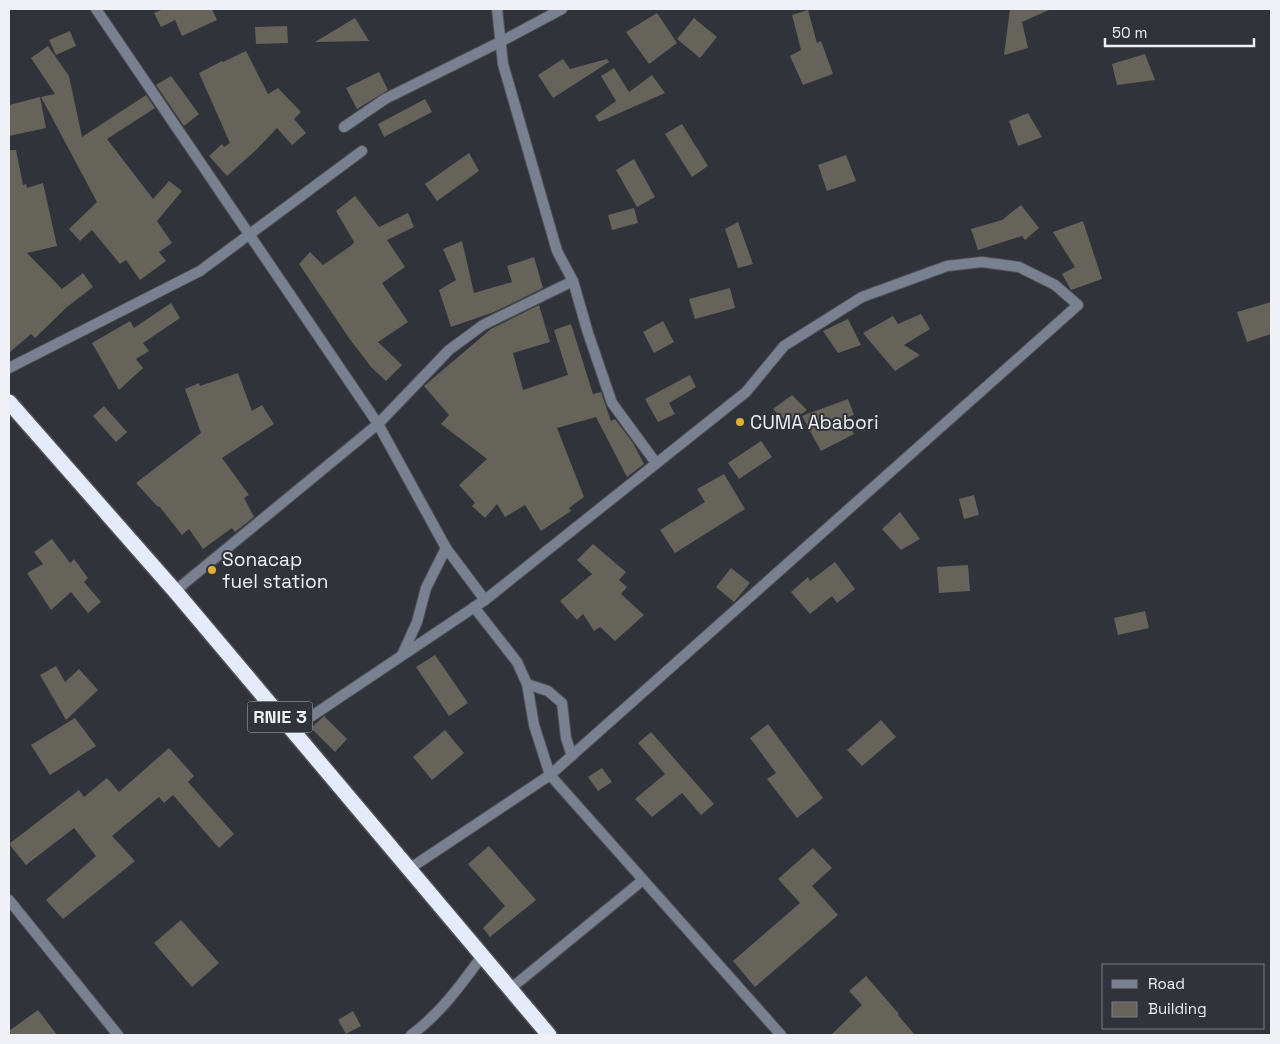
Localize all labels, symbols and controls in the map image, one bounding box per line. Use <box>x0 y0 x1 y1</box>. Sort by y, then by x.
scale bar <box>1105 15 1254 47</box>
text: 50 m <box>1112 23 1147 42</box>
place label: CUMA Ababori <box>750 410 879 435</box>
marker: CUMA Ababori <box>734 416 746 428</box>
place label: Sonacap fuel station <box>222 547 328 594</box>
marker: Sonacap fuel station <box>206 564 218 576</box>
road number: RNIE 3 <box>248 702 312 732</box>
legend <box>1102 964 1265 1029</box>
text: Road <box>1148 974 1185 993</box>
text: Building <box>1148 999 1207 1018</box>

